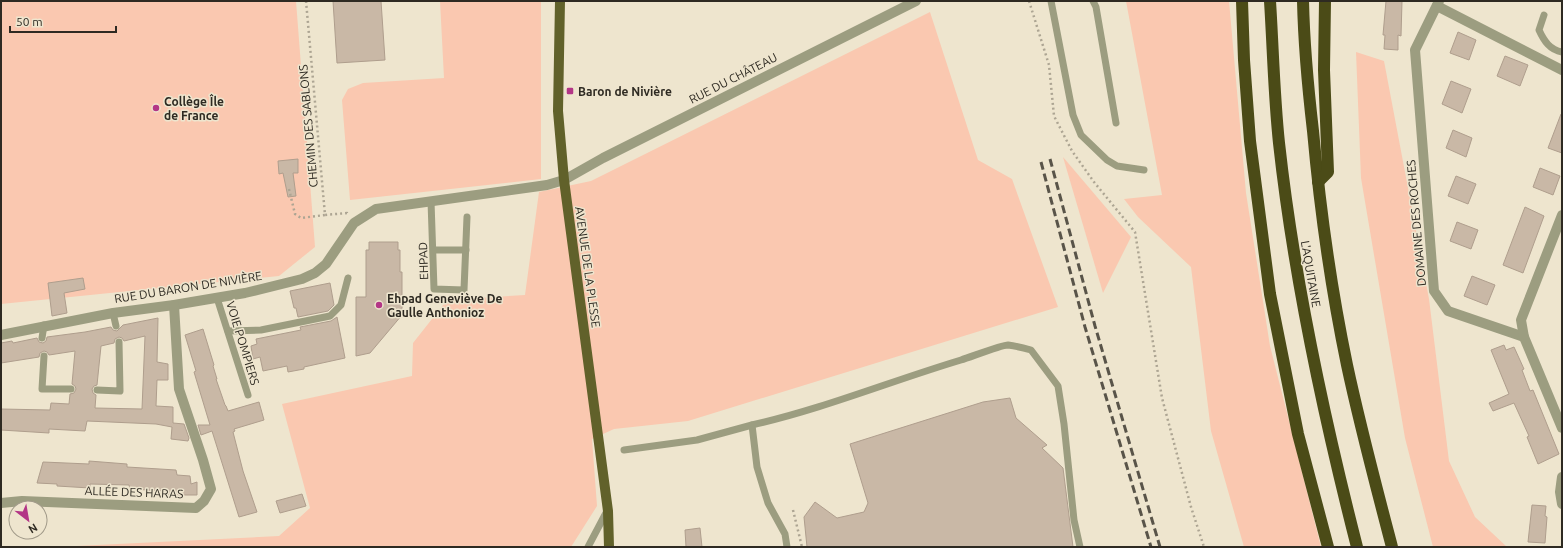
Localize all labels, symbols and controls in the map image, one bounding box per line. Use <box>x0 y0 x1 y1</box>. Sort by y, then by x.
scale bar <box>10 8 116 34</box>
text: 50 m <box>16 15 43 28</box>
street label: RUE DU CHÂTEAU <box>687 50 779 106</box>
street label: CHEMIN DES SABLONS <box>296 64 320 188</box>
place label: Baron de Nivière <box>578 85 672 98</box>
marker: Baron de Nivière <box>565 86 575 96</box>
place label: Collège Île de France <box>164 93 224 122</box>
marker: Collège Île de France <box>151 103 161 113</box>
street label: DOMAINE DES ROCHES <box>1404 159 1428 287</box>
street label: AVENUE DE LA PLESSE <box>573 206 603 329</box>
street label: L'AQUITAINE <box>1299 240 1323 309</box>
street label: EHPAD <box>416 242 430 280</box>
street label: RUE DU BARON DE NIVIÈRE <box>113 269 263 305</box>
place label: Ehpad Geneviève De Gaulle Anthonioz <box>387 292 503 319</box>
street label: VOIE POMPIERS <box>224 299 262 387</box>
marker: Ehpad Geneviève De Gaulle Anthonioz <box>374 300 384 310</box>
street label: ALLÉE DES HARAS <box>84 484 184 500</box>
north arrow <box>8 500 48 540</box>
text: N <box>27 521 40 536</box>

